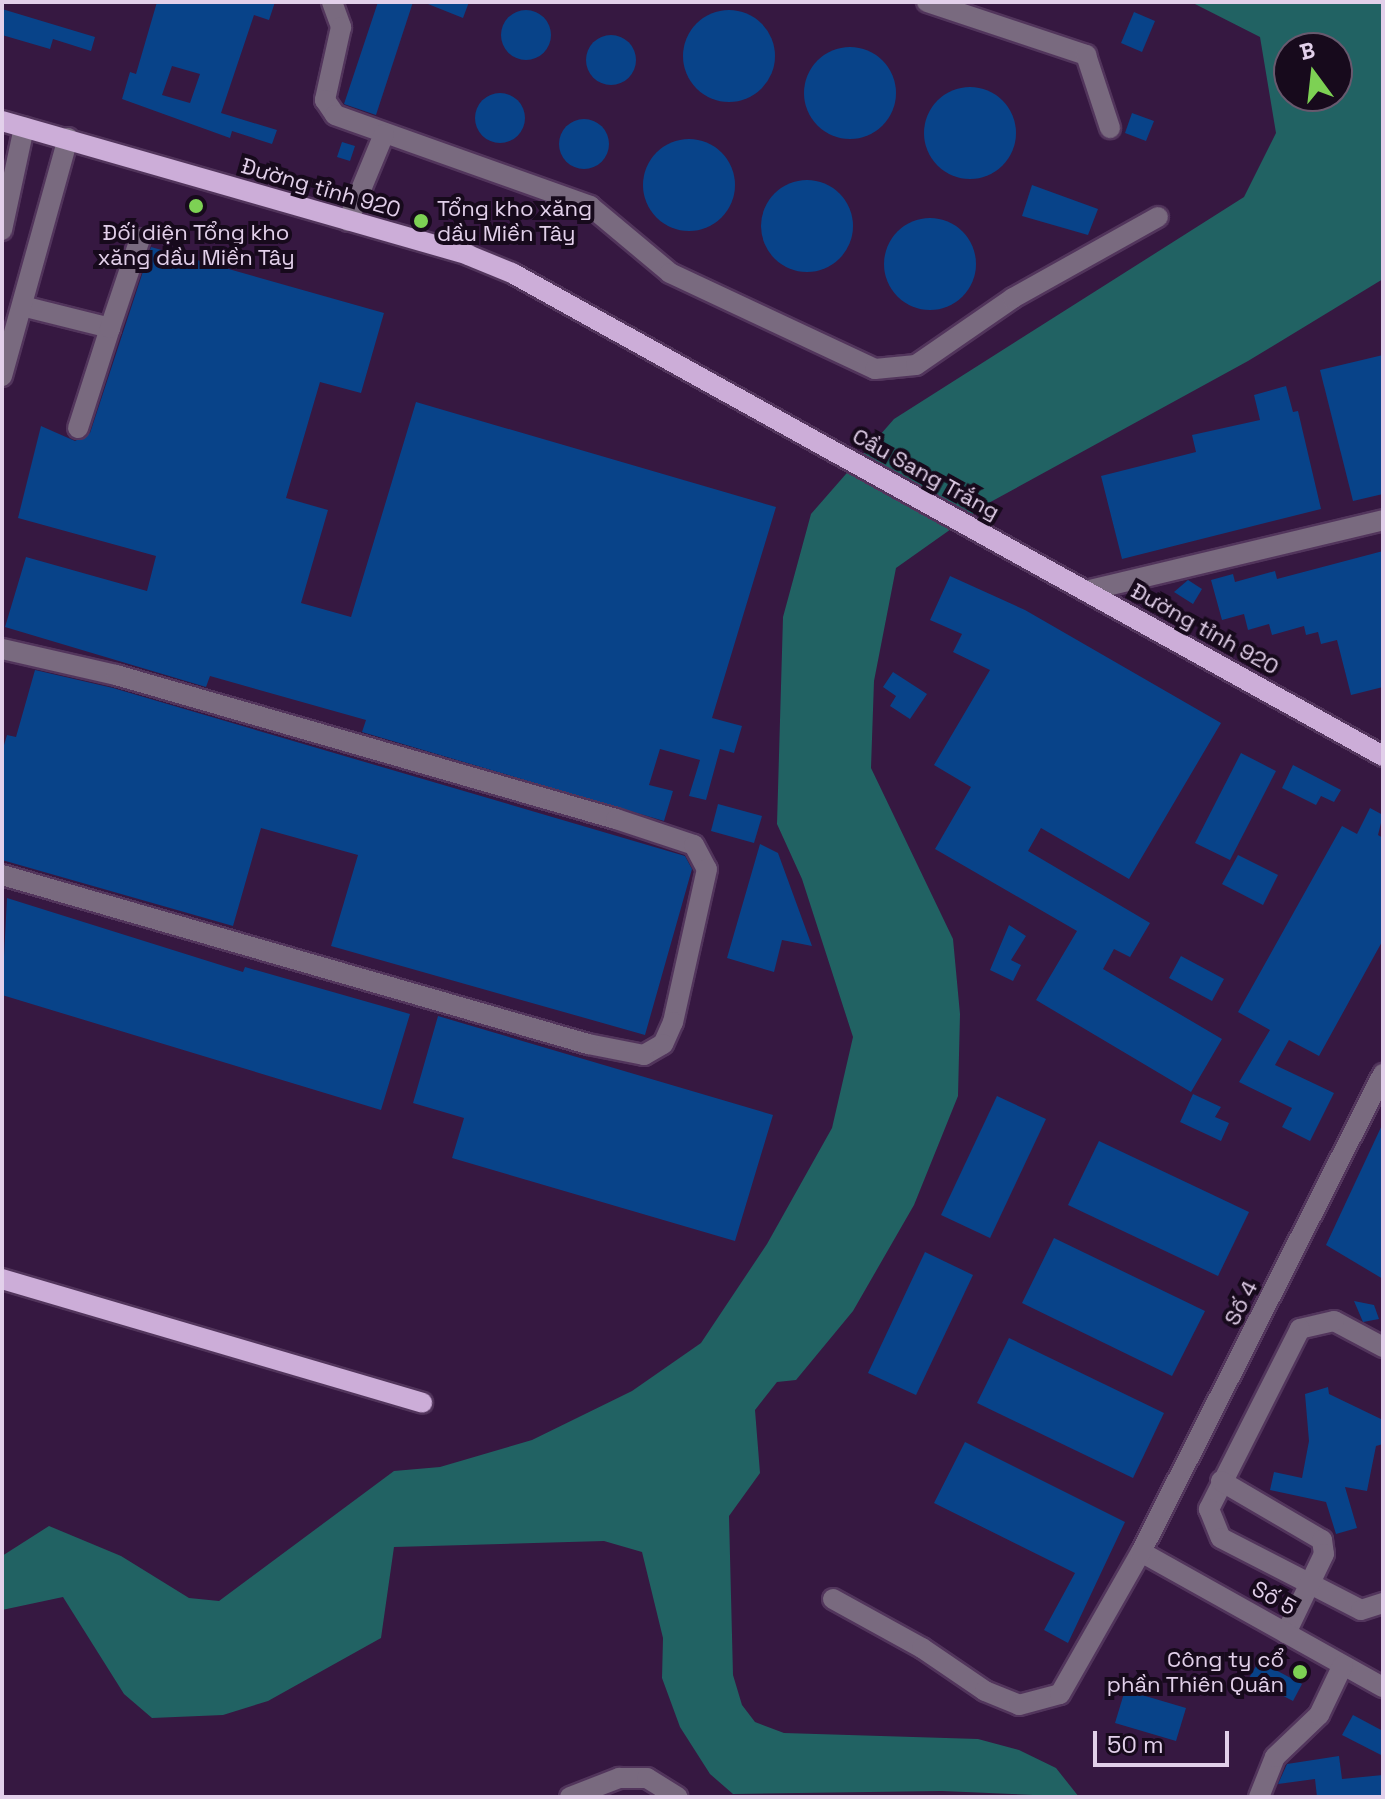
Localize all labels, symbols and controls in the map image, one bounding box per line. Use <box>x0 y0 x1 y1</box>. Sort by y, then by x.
north arrow <box>1273 32 1353 112</box>
text: B <box>1297 35 1318 66</box>
street label: Đường tỉnh 920 <box>238 153 404 223</box>
place label: Tổng kho xăng dầu Miền Tây <box>437 195 592 246</box>
marker: Đối diện Tổng kho xăng dầu Miền Tây <box>187 197 205 215</box>
marker: Tổng kho xăng dầu Miền Tây <box>412 212 430 230</box>
place label: Đối diện Tổng kho xăng dầu Miền Tây <box>97 219 295 270</box>
street label: Cầu Sang Trắng <box>848 423 1004 525</box>
street label: Đường tỉnh 920 <box>1127 578 1283 680</box>
street label: Số 4 <box>1219 1276 1263 1330</box>
street label: Số 5 <box>1248 1575 1300 1621</box>
place label: Công ty cổ phần Thiên Quân <box>1106 1646 1284 1698</box>
marker: Công ty cổ phần Thiên Quân <box>1291 1663 1309 1681</box>
scale bar <box>1097 1715 1233 1765</box>
text: 50 m <box>1107 1729 1164 1760</box>

